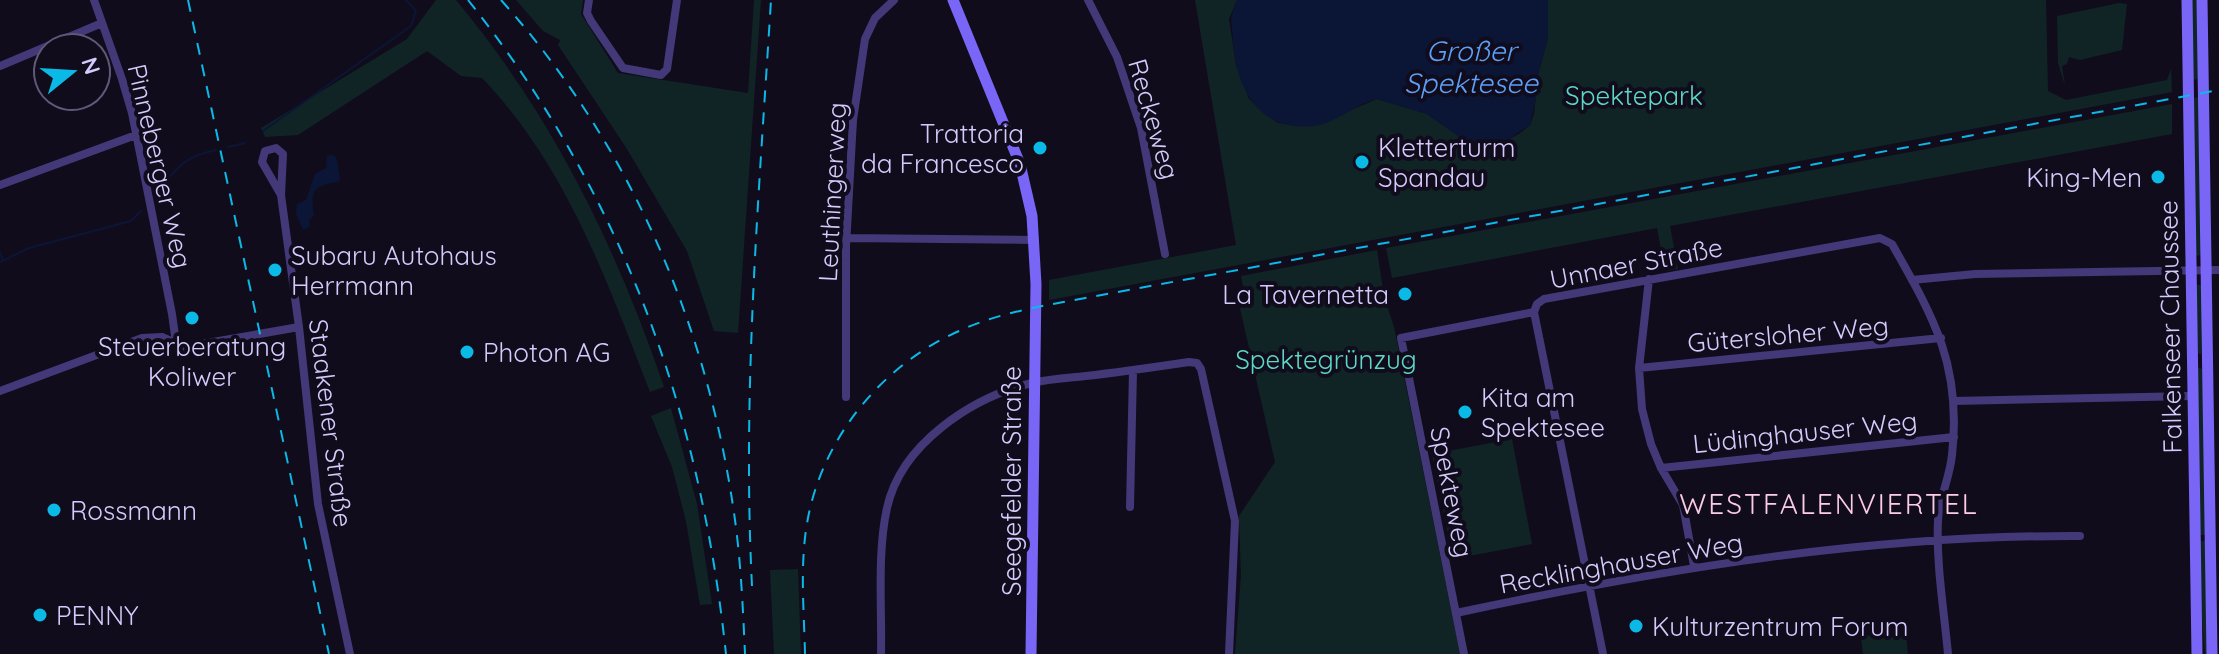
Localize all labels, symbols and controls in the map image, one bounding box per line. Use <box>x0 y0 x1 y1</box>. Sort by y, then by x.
north arrow <box>32 32 112 112</box>
water label: Großer Spektesee <box>1404 33 1539 100</box>
text: N <box>75 54 107 78</box>
street label: Reckeweg <box>1121 55 1187 183</box>
street label: Pinneberger Weg <box>120 61 200 271</box>
park label: Spektepark <box>1565 79 1703 112</box>
street label: Leuthingerweg <box>811 101 853 283</box>
place label: Trattoria da Francesco <box>861 117 1024 180</box>
place label: Kletterturm Spandau <box>1378 131 1516 194</box>
marker: Trattoria da Francesco <box>1031 139 1049 157</box>
marker: Kletterturm Spandau <box>1353 153 1371 171</box>
place label: King-Men <box>2026 161 2142 194</box>
marker: King-Men <box>2149 168 2167 186</box>
street label: Falkenseer Chaussee <box>2151 200 2189 454</box>
street label: Unnaer Straße <box>1547 230 1725 296</box>
place label: Subaru Autohaus Herrmann <box>291 239 497 302</box>
marker: Subaru Autohaus Herrmann <box>266 261 284 279</box>
place label: La Tavernetta <box>1222 278 1389 311</box>
marker: La Tavernetta <box>1396 285 1414 303</box>
marker: Steuerberatung Koliwer <box>183 309 201 327</box>
street label: Gütersloher Weg <box>1686 309 1890 359</box>
street label: Staakener Straße <box>302 317 360 529</box>
place label: Steuerberatung Koliwer <box>98 330 286 393</box>
place label: Photon AG <box>483 336 610 369</box>
marker: Photon AG <box>458 343 476 361</box>
park label: Spektegrünzug <box>1235 343 1417 376</box>
street label: Seegefelder Straße <box>995 366 1028 596</box>
place label: Kita am Spektesee <box>1481 381 1605 444</box>
marker: Kita am Spektesee <box>1456 403 1474 421</box>
street label: Lüdinghauser Weg <box>1691 404 1919 460</box>
street label: Spekteweg <box>1423 424 1481 560</box>
district label: WESTFALENVIERTEL <box>1679 486 1979 521</box>
place label: Rossmann <box>70 494 197 527</box>
marker: Rossmann <box>45 501 63 519</box>
street label: Recklinghauser Weg <box>1497 525 1745 601</box>
place label: PENNY <box>56 599 139 632</box>
marker: PENNY <box>31 606 49 624</box>
place label: Kulturzentrum Forum <box>1652 610 1908 643</box>
marker: Kulturzentrum Forum <box>1627 617 1645 635</box>

